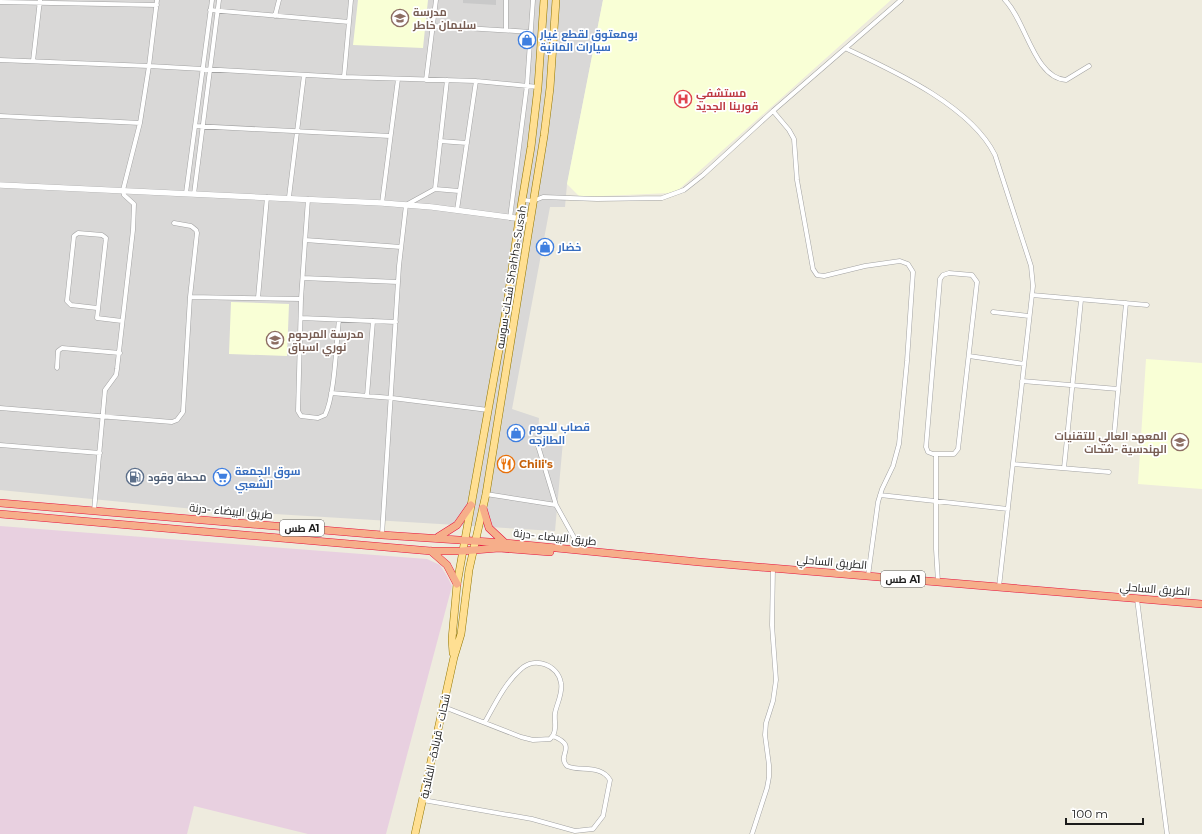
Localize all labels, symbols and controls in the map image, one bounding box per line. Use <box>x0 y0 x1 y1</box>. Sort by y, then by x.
place label: مدرسة سليمان خاطر <box>412 5 476 32</box>
school or university icon: مدرسة سليمان خاطر <box>390 8 410 28</box>
place label: بومعتوق لقطع غيار سيارات المانية <box>539 27 638 54</box>
shop icon: بومعتوق لقطع غيار سيارات المانية <box>517 30 537 50</box>
place label: مستشفي قورينا الجديد <box>696 86 759 114</box>
hospital icon: مستشفي قورينا الجديد <box>673 89 693 109</box>
street label: شحات-سوسه Shahha-Susah <box>493 204 529 350</box>
shop icon: خضار <box>535 237 555 257</box>
place label: خضار <box>557 240 581 254</box>
place label: مدرسة المرحوم نوري اسباق <box>288 327 364 357</box>
school or university icon: مدرسة المرحوم نوري اسباق <box>265 330 285 350</box>
place label: قصاب للحوم الطازجه <box>529 420 590 447</box>
shop icon: قصاب للحوم الطازجه <box>506 423 526 443</box>
place label: المعهد العالي للتقنيات الهندسية -شحات <box>1054 429 1167 457</box>
school or university icon: المعهد العالي للتقنيات الهندسية -شحات <box>1170 432 1190 452</box>
restaurant icon: Chili's <box>496 454 516 474</box>
place label: Chili's <box>519 457 553 471</box>
place label: سوق الجمعة الشعبي <box>235 464 301 494</box>
fuel station icon: محطة وقود <box>125 467 145 487</box>
supermarket icon: سوق الجمعة الشعبي <box>212 467 232 487</box>
place label: محطة وقود <box>148 470 207 485</box>
street label: طريق البيضاء -درنة <box>189 500 273 522</box>
road number: طس A1 <box>280 520 324 536</box>
street label: طريق البيضاء -درنة <box>513 526 597 548</box>
street label: الطريق الساحلي <box>796 552 868 574</box>
road number: طس A1 <box>881 571 925 587</box>
street label: الطريق الساحلي <box>1119 580 1191 600</box>
street label: شحات - قرنادة- الفائدية <box>417 692 453 800</box>
scale bar <box>1066 800 1143 826</box>
text: 100 m <box>1072 806 1108 821</box>

